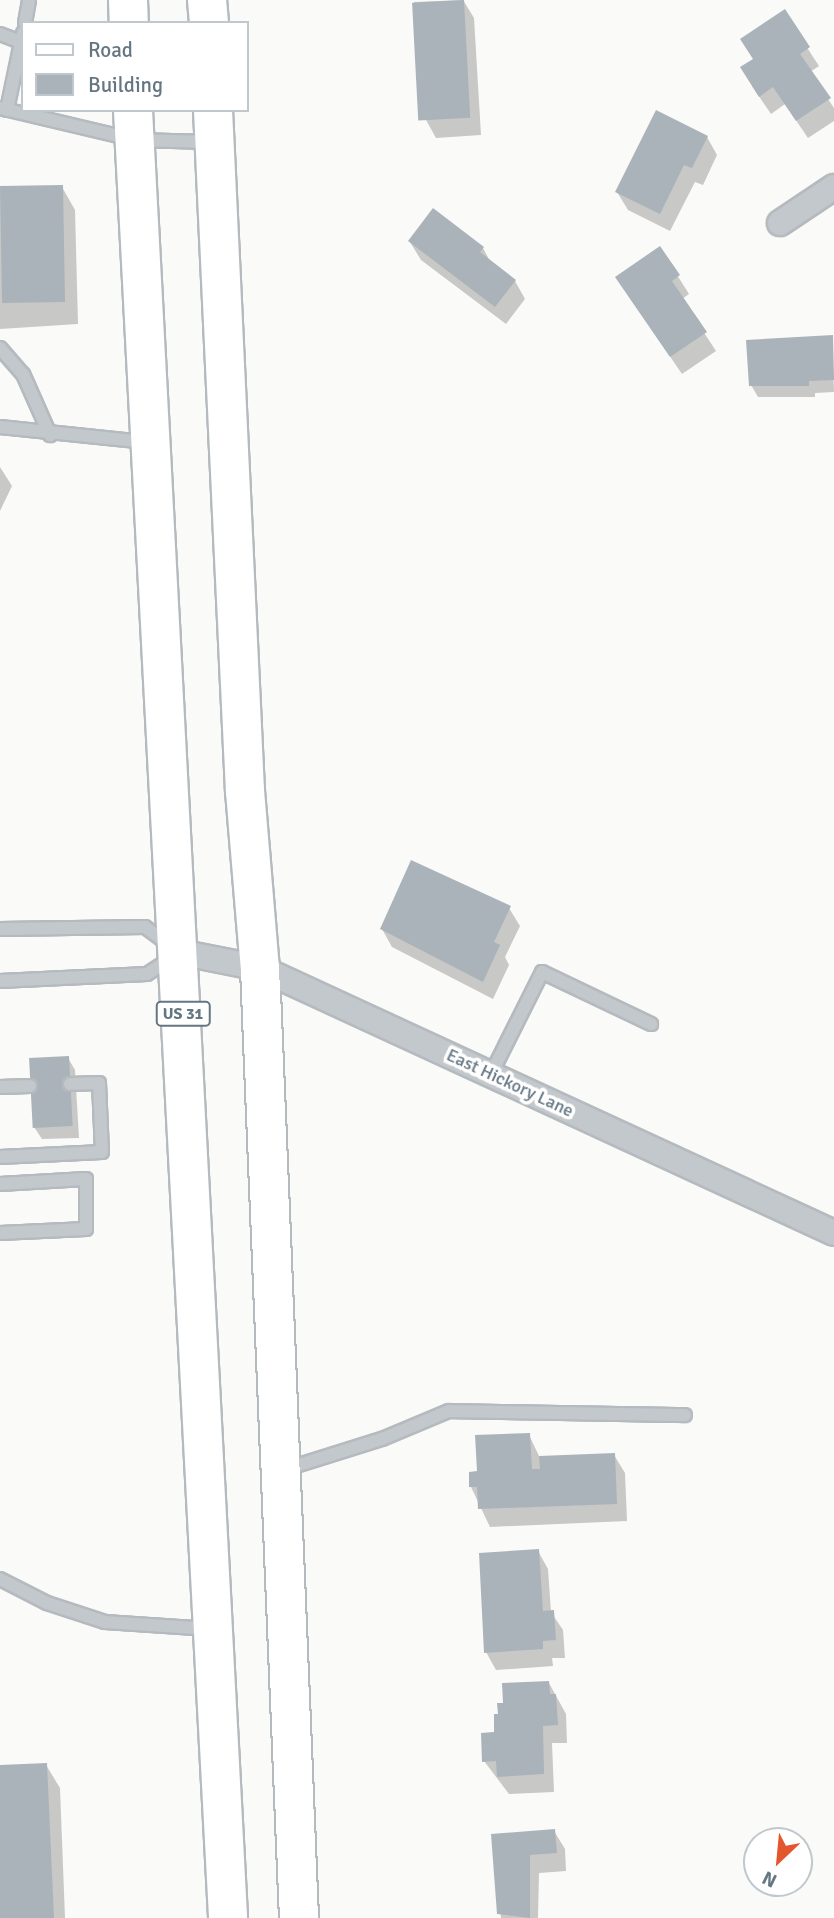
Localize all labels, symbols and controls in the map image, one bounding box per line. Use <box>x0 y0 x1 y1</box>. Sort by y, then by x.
legend <box>21 21 248 112</box>
text: Road <box>88 37 133 63</box>
text: Building <box>88 72 163 98</box>
road number: US 31 <box>155 1002 211 1026</box>
street label: East Hickory Lane <box>443 1044 577 1122</box>
north arrow <box>743 1827 813 1897</box>
text: N <box>758 1865 781 1893</box>

